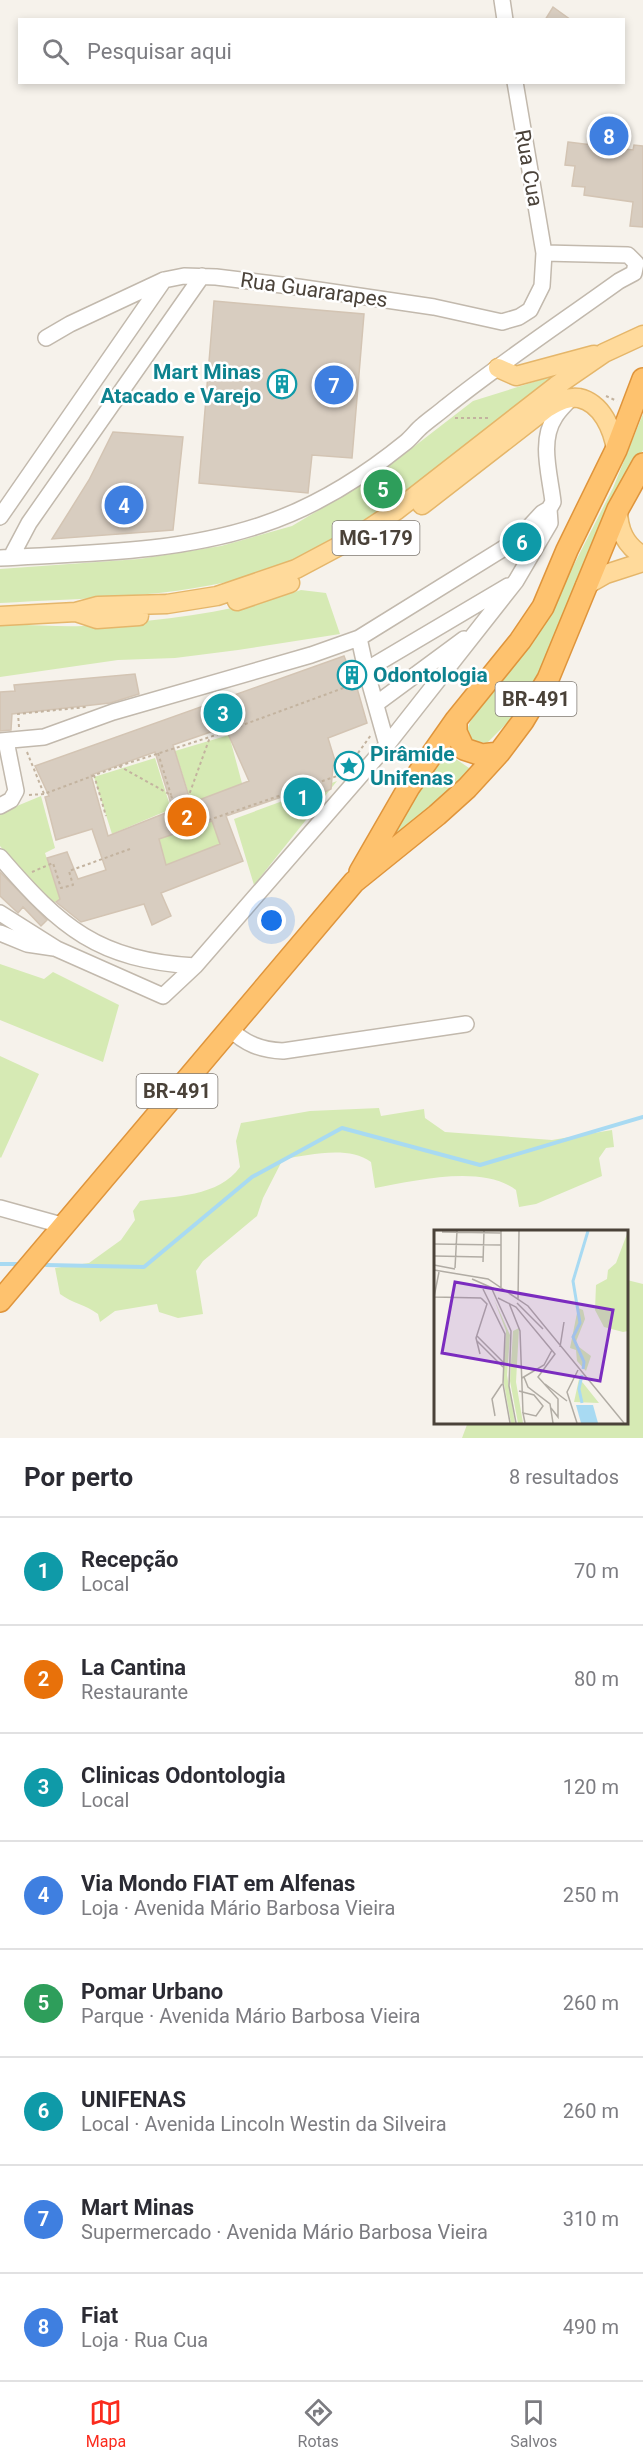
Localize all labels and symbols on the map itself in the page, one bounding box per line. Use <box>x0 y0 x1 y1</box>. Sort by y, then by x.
pin: 8 <box>590 114 628 158</box>
street label: Rua Cua <box>510 128 548 208</box>
street label: Rua Guararapes <box>239 268 389 312</box>
place label: Mart Minas Atacado e Varejo <box>100 360 261 408</box>
pin: 7 <box>314 362 354 408</box>
building icon: Mart Minas Atacado e Varejo <box>266 368 298 400</box>
pin: 5 <box>364 466 403 512</box>
pin: 4 <box>104 482 144 528</box>
pin: 6 <box>502 520 542 564</box>
road number: MG-179 <box>332 521 419 555</box>
building icon: Odontologia <box>336 659 368 691</box>
place label: Odontologia <box>373 663 488 687</box>
road number: BR-491 <box>496 682 576 716</box>
pin: 3 <box>204 690 242 736</box>
place label: Pirâmide Unifenas <box>370 742 455 790</box>
place icon: Pirâmide Unifenas <box>333 750 365 782</box>
pin: 1 <box>284 774 322 820</box>
pin: 2 <box>168 794 207 840</box>
your location <box>257 906 286 935</box>
road number: BR-491 <box>136 1074 218 1108</box>
inset map <box>434 1230 628 1423</box>

